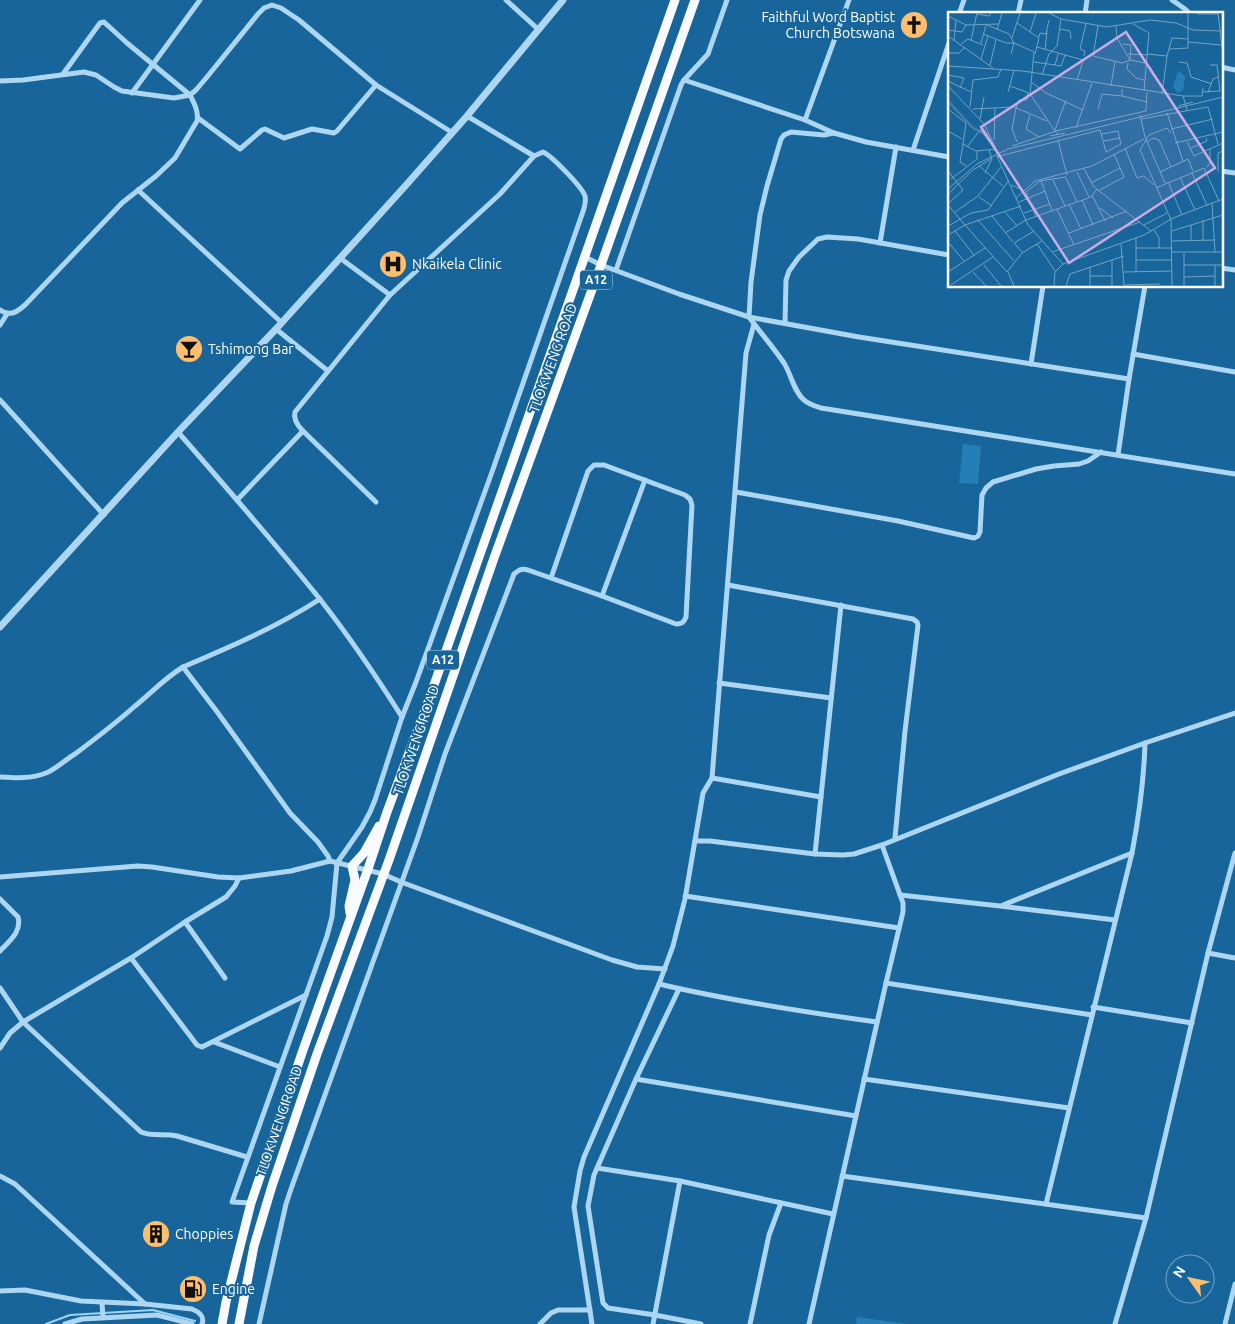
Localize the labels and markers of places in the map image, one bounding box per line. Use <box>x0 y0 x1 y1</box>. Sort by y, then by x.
place label: Faithful Word Baptist Church Botswana <box>761 9 895 41</box>
church icon: Faithful Word Baptist Church Botswana <box>899 10 929 40</box>
hospital icon: Nkaikela Clinic <box>378 249 408 279</box>
place label: Nkaikela Clinic <box>412 256 502 272</box>
bar icon: Tshimong Bar <box>174 334 204 364</box>
place label: Tshimong Bar <box>208 341 294 357</box>
building icon: Choppies <box>141 1219 171 1249</box>
place label: Choppies <box>175 1226 233 1242</box>
fuel station icon: Engine <box>178 1274 208 1304</box>
place label: Engine <box>212 1281 255 1297</box>

